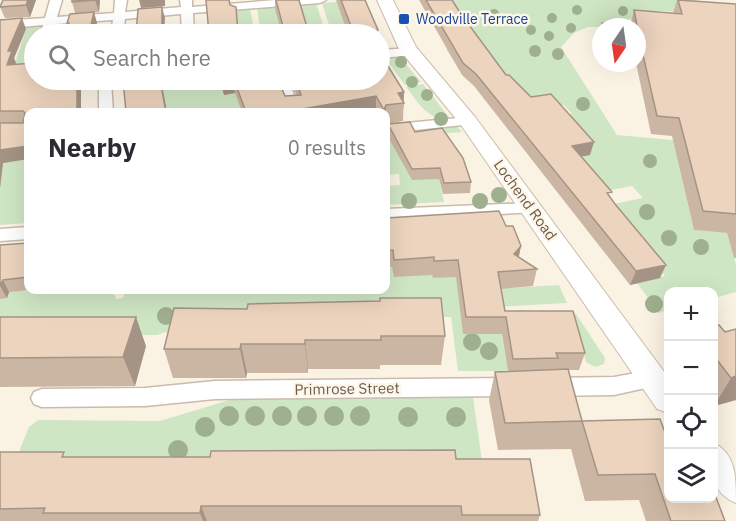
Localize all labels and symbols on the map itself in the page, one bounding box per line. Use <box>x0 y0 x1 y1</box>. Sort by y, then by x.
place label: Woodville Terrace <box>416 10 528 28</box>
marker: Woodville Terrace <box>397 12 411 26</box>
north arrow <box>592 18 646 72</box>
street label: Lochend Road <box>490 156 561 244</box>
street label: Primrose Street <box>294 378 400 399</box>

